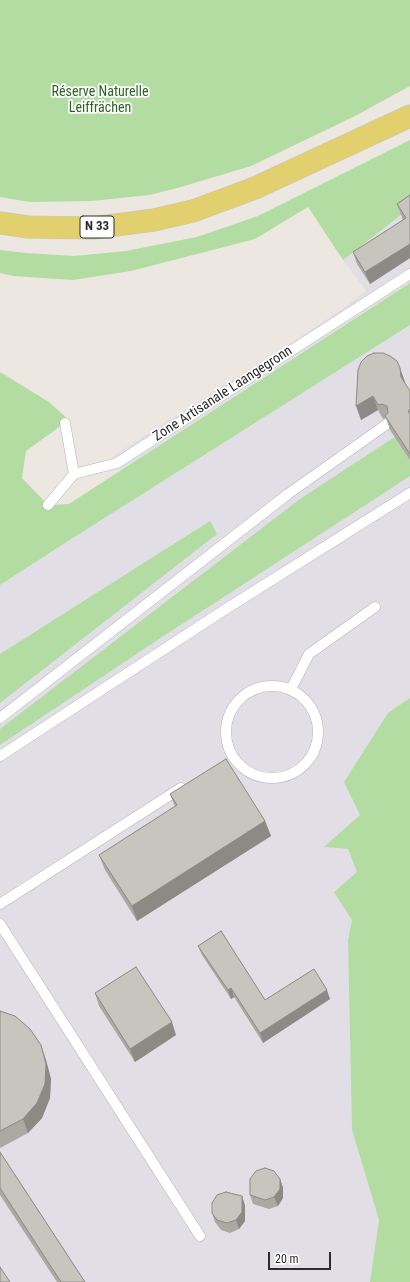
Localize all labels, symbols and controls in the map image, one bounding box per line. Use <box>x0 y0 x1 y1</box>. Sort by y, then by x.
park label: Réserve Naturelle Leiffrächen <box>52 84 148 116</box>
road number: N 33 <box>80 216 114 238</box>
street label: Zone Artisanale Laangegronn <box>150 343 296 445</box>
scale bar <box>270 1244 333 1270</box>
text: 20 m <box>275 1252 299 1266</box>

